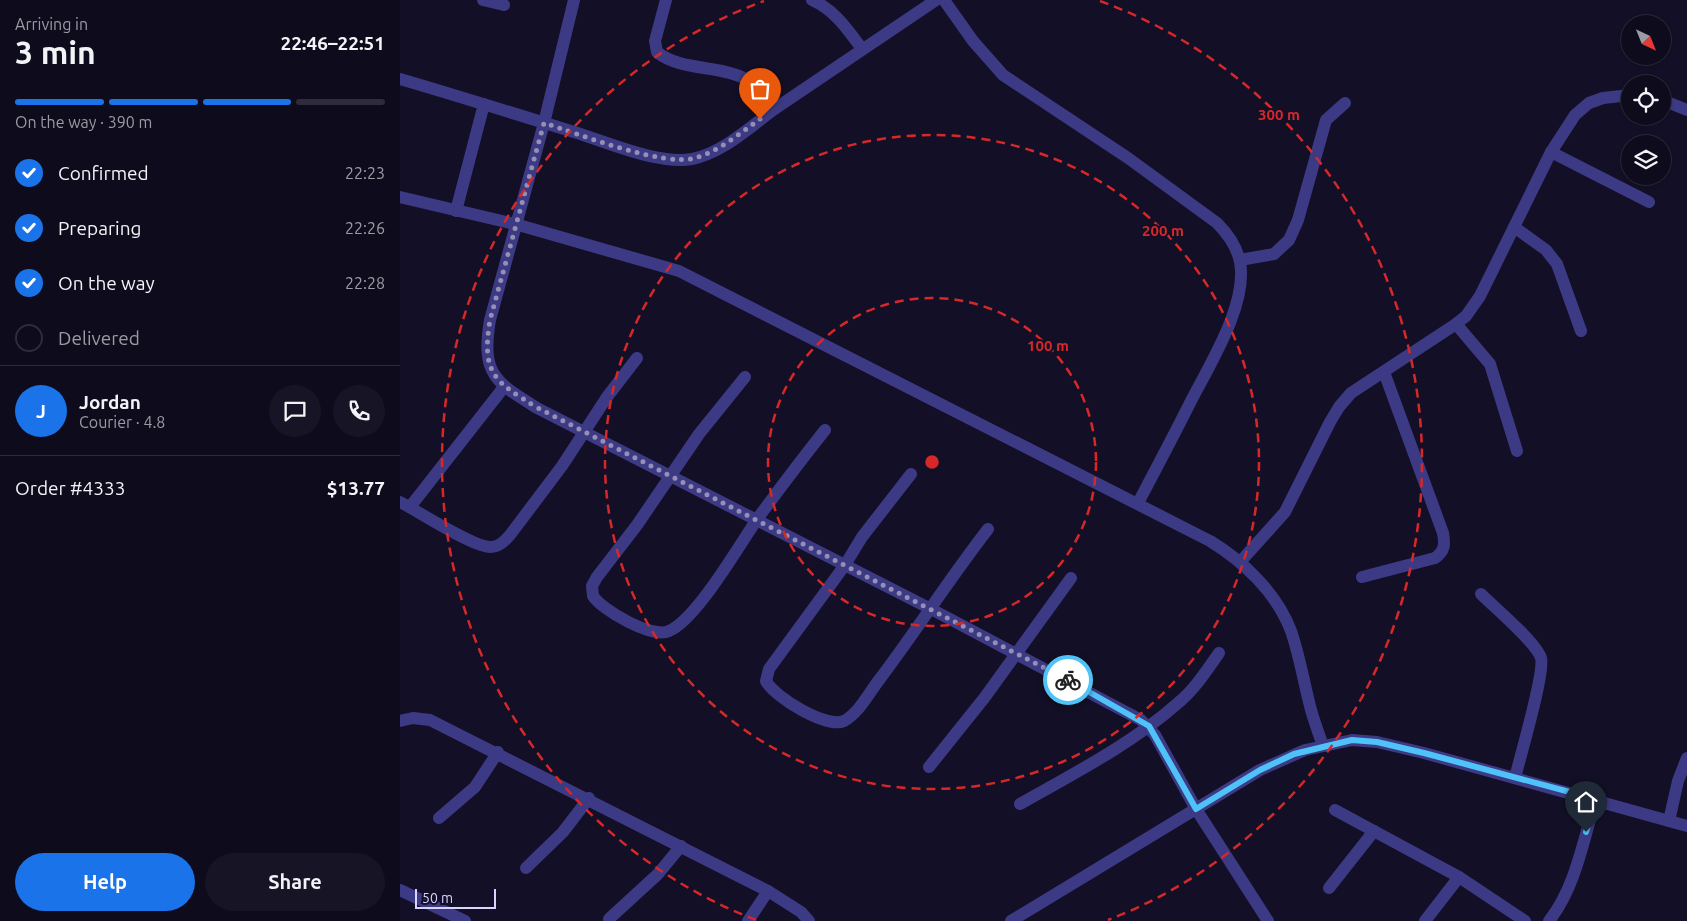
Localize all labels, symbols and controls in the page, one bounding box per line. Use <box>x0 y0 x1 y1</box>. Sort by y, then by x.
text: Arriving in <box>15 15 88 33</box>
north arrow <box>1621 15 1671 65</box>
map controls <box>1621 15 1671 185</box>
text: 22:46–22:51 <box>280 32 385 54</box>
text: 3 min <box>15 34 96 70</box>
pin <box>739 68 781 119</box>
icon: bag <box>746 75 774 103</box>
button: locate <box>1621 75 1671 125</box>
text: 300 m <box>1258 106 1300 123</box>
text: On the way · 390 m <box>15 113 152 131</box>
button: layers <box>1621 135 1671 185</box>
icon: check <box>15 159 43 187</box>
text: Confirmed <box>58 162 149 184</box>
text: 22:23 <box>345 164 385 182</box>
icon: check <box>15 214 43 242</box>
text: Preparing <box>58 217 142 239</box>
text: 22:26 <box>345 219 385 237</box>
text: 200 m <box>1142 222 1184 239</box>
icon: check <box>15 269 43 297</box>
text: On the way <box>58 272 155 294</box>
text: 22:28 <box>345 274 385 292</box>
text: Delivered <box>58 327 140 349</box>
text: 100 m <box>1027 337 1069 354</box>
button: chat <box>269 385 321 437</box>
button: phone <box>333 385 385 437</box>
text: Jordan <box>79 391 141 413</box>
text: J <box>36 400 46 422</box>
text: Courier · 4.8 <box>79 413 165 431</box>
centre of rings <box>923 453 941 471</box>
text: Order #4333 <box>15 477 125 499</box>
text: $13.77 <box>327 477 385 499</box>
courier <box>1043 655 1093 705</box>
icon: bike <box>1054 666 1082 694</box>
pin <box>1565 781 1607 832</box>
icon: home <box>1572 788 1600 816</box>
button: Help <box>15 853 195 911</box>
button: Share <box>205 853 385 911</box>
scale bar <box>415 886 496 909</box>
text: 50 m <box>422 890 453 906</box>

